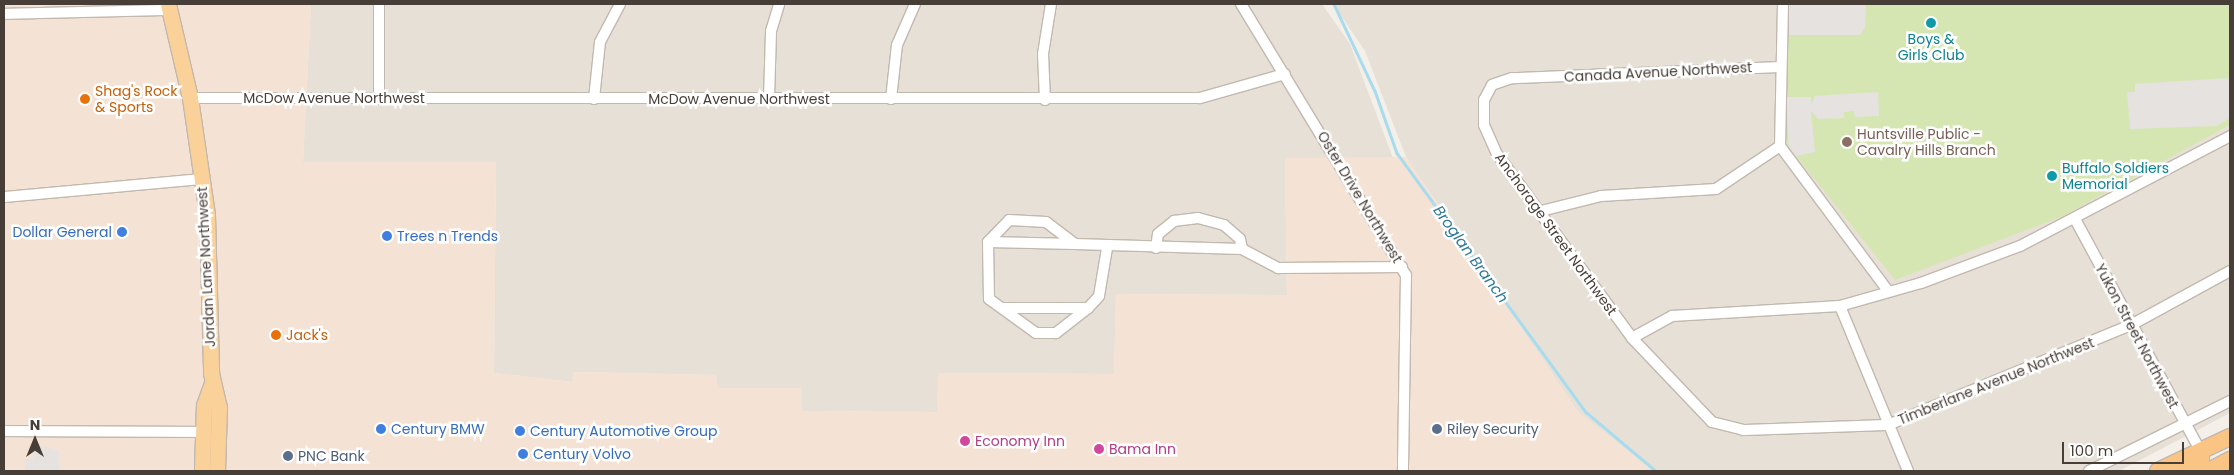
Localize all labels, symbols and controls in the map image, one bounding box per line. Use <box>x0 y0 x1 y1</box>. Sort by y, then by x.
marker: Boys & Girls Club <box>1925 17 1937 29</box>
place label: Boys & Girls Club <box>1898 31 1964 64</box>
street label: Canada Avenue Northwest <box>1564 59 1752 85</box>
place label: Shag's Rock & Sports <box>95 83 178 115</box>
street label: McDow Avenue Northwest <box>243 90 425 106</box>
street label: McDow Avenue Northwest <box>648 91 830 107</box>
marker: Shag's Rock & Sports <box>79 93 91 105</box>
place label: Huntsville Public - Cavalry Hills Branch <box>1857 126 1996 158</box>
street label: Oster Drive Northwest <box>1314 128 1406 266</box>
marker: Huntsville Public - Cavalry Hills Branch <box>1841 136 1853 148</box>
street label: Anchorage Street Northwest <box>1491 149 1621 319</box>
place label: Buffalo Soldiers Memorial <box>2062 160 2169 192</box>
marker: Buffalo Soldiers Memorial <box>2046 170 2058 182</box>
street label: Jordan Lane Northwest <box>193 186 219 348</box>
water label: Broglan Branch <box>1430 202 1512 306</box>
place label: Dollar General <box>12 224 112 240</box>
marker: Dollar General <box>116 226 128 238</box>
place label: Trees n Trends <box>397 228 498 244</box>
marker: Trees n Trends <box>381 230 393 242</box>
street label: Yukon Street Northwest <box>2092 261 2182 411</box>
place label: Jack's <box>286 327 328 343</box>
marker: Jack's <box>270 329 282 341</box>
street label: Timberlane Avenue Northwest <box>1895 334 2097 428</box>
north arrow <box>10 415 60 465</box>
text: N <box>30 415 40 435</box>
place label: Century BMW <box>391 421 485 437</box>
place label: Riley Security <box>1447 421 1539 437</box>
marker: Century BMW <box>375 423 387 435</box>
place label: Century Automotive Group <box>530 423 717 439</box>
marker: Riley Security <box>1431 423 1443 435</box>
marker: Century Automotive Group <box>514 425 526 437</box>
scale bar <box>2064 432 2186 464</box>
place label: Economy Inn <box>975 433 1065 449</box>
marker: Economy Inn <box>959 435 971 447</box>
text: 100 m <box>2070 440 2113 461</box>
place label: Bama Inn <box>1109 441 1176 457</box>
marker: Bama Inn <box>1093 443 1105 455</box>
place label: Century Volvo <box>533 446 631 462</box>
place label: PNC Bank <box>298 448 365 464</box>
marker: Century Volvo <box>517 448 529 460</box>
marker: PNC Bank <box>282 450 294 462</box>

